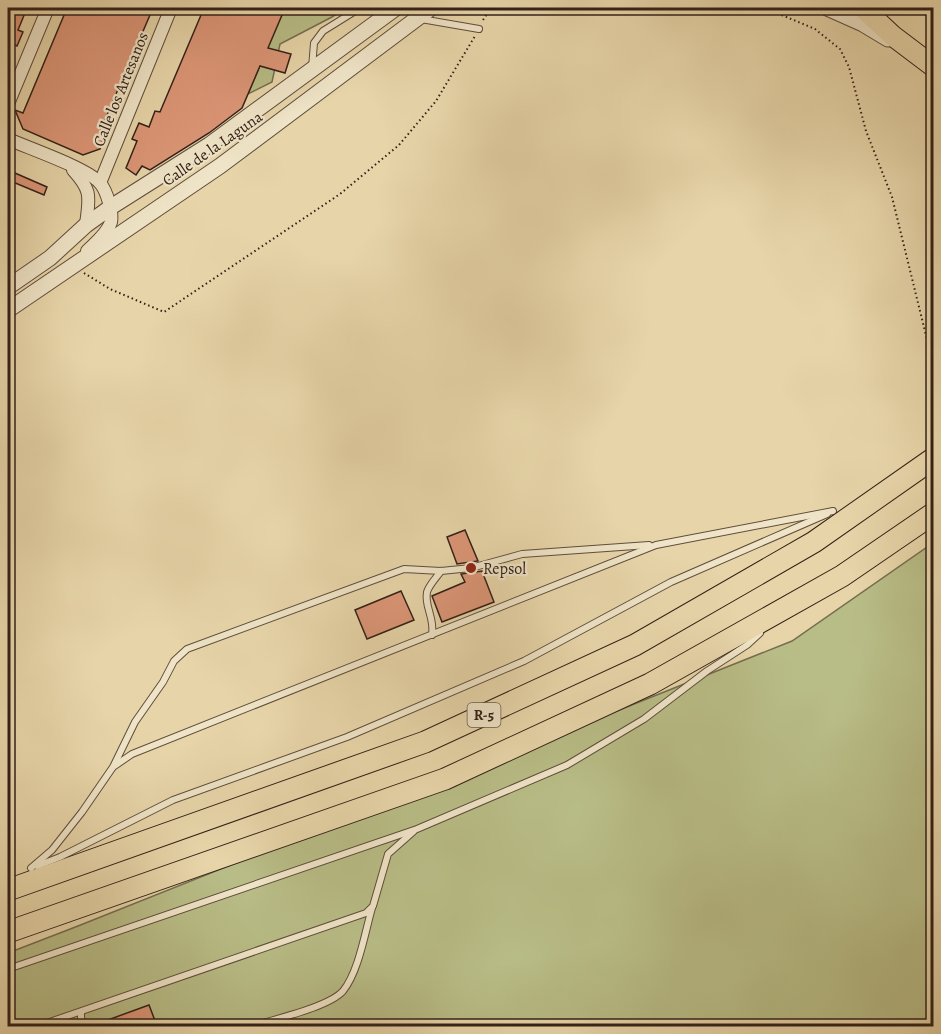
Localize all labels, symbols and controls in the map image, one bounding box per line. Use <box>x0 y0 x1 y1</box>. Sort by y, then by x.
street label: Calle los Artesanos <box>88 29 154 150</box>
street label: Calle de la Laguna <box>158 106 267 192</box>
place label: Repsol <box>483 558 526 580</box>
marker: Repsol <box>464 561 478 575</box>
road number: R-5 <box>468 703 500 727</box>

